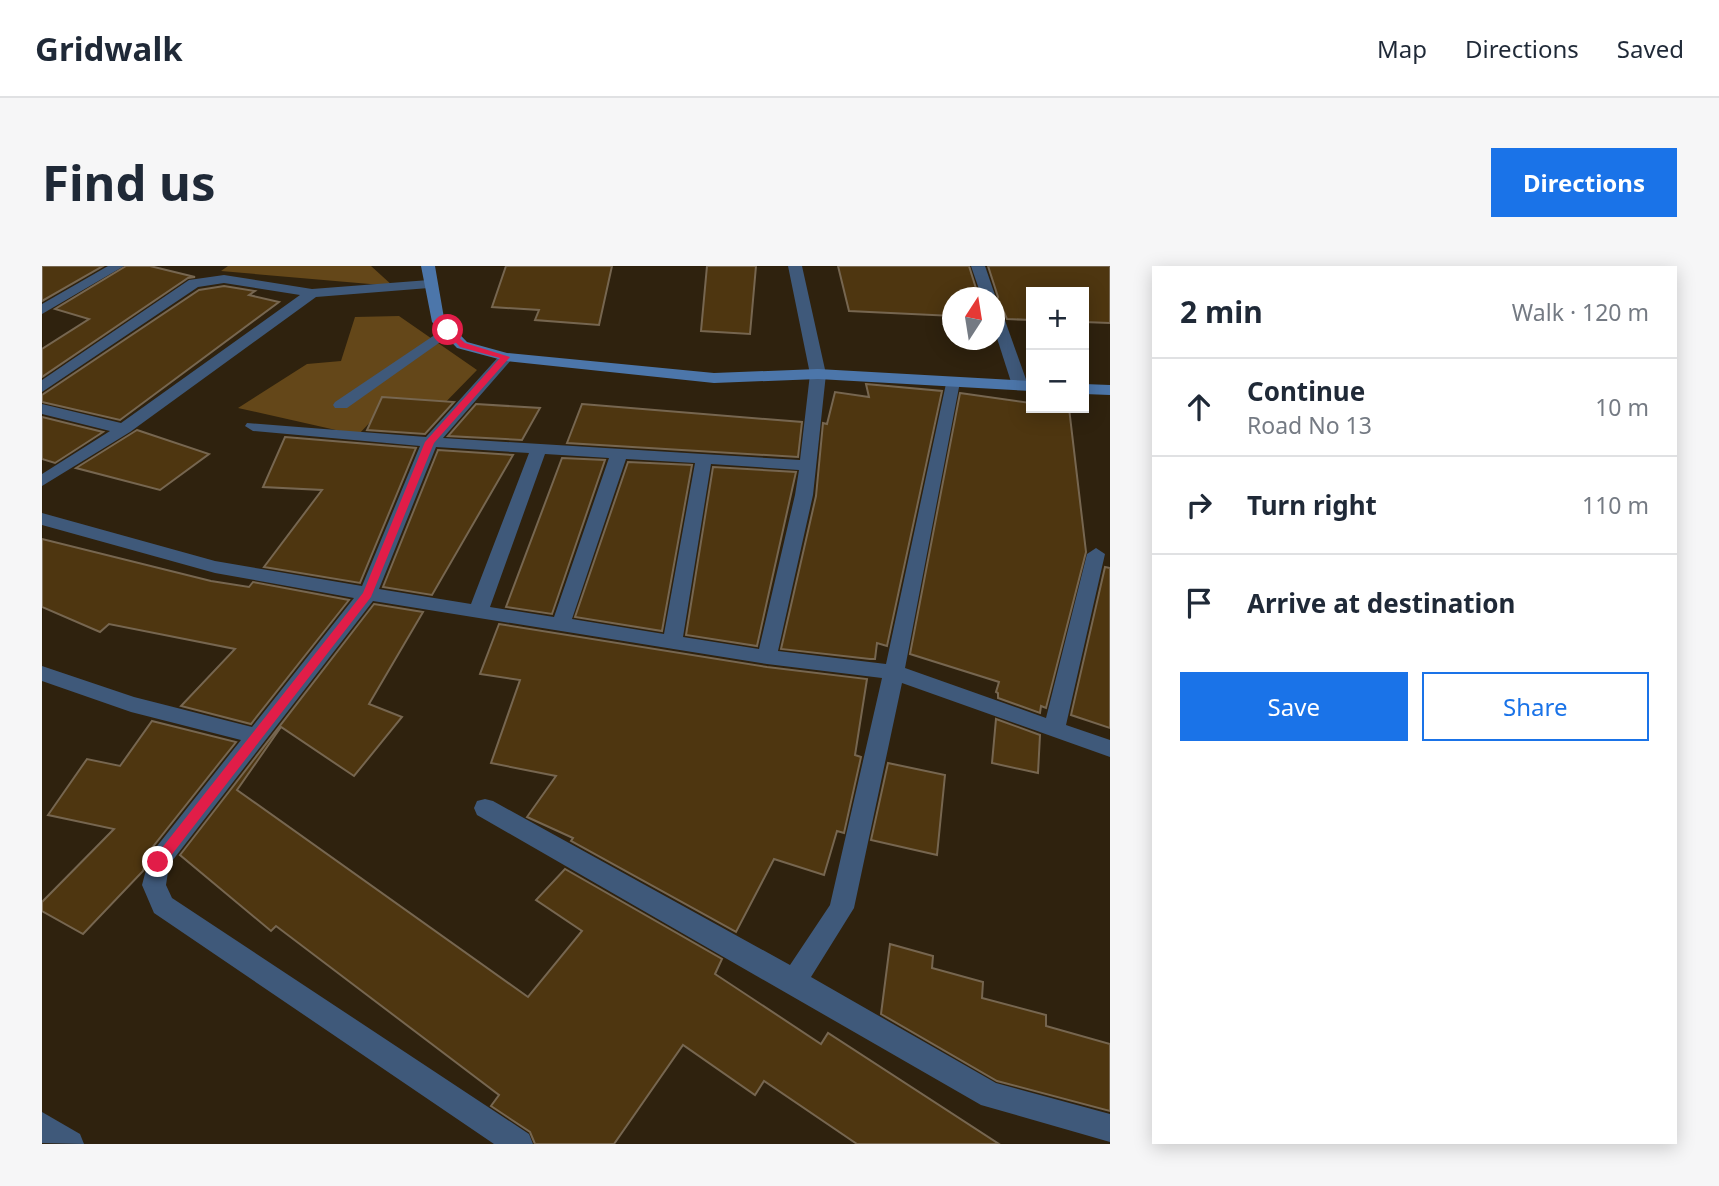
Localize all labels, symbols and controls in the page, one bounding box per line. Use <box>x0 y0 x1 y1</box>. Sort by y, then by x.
text: Gridwalk <box>35 26 183 71</box>
text: Map <box>1377 32 1427 65</box>
text: Directions <box>1465 32 1579 65</box>
text: Saved <box>1617 32 1684 65</box>
button: Directions <box>1491 148 1677 217</box>
text: Find us <box>42 149 216 215</box>
north arrow <box>942 287 1005 350</box>
map controls <box>1026 287 1089 413</box>
button: + <box>1026 287 1089 350</box>
text: 2 min <box>1180 291 1263 332</box>
text: Walk · 120 m <box>1512 296 1649 328</box>
route start <box>432 314 463 345</box>
button: − <box>1026 350 1089 413</box>
text: Continue <box>1247 373 1365 409</box>
icon: ahead <box>1180 388 1218 426</box>
text: 10 m <box>1595 391 1649 423</box>
text: Road No 13 <box>1247 409 1372 441</box>
icon: right <box>1180 486 1218 524</box>
text: Turn right <box>1247 487 1377 523</box>
text: 110 m <box>1582 489 1649 521</box>
icon: arrive <box>1180 584 1218 622</box>
text: Arrive at destination <box>1247 585 1516 621</box>
button: Save <box>1180 672 1408 741</box>
button: Share <box>1422 672 1649 741</box>
route end <box>142 846 173 877</box>

